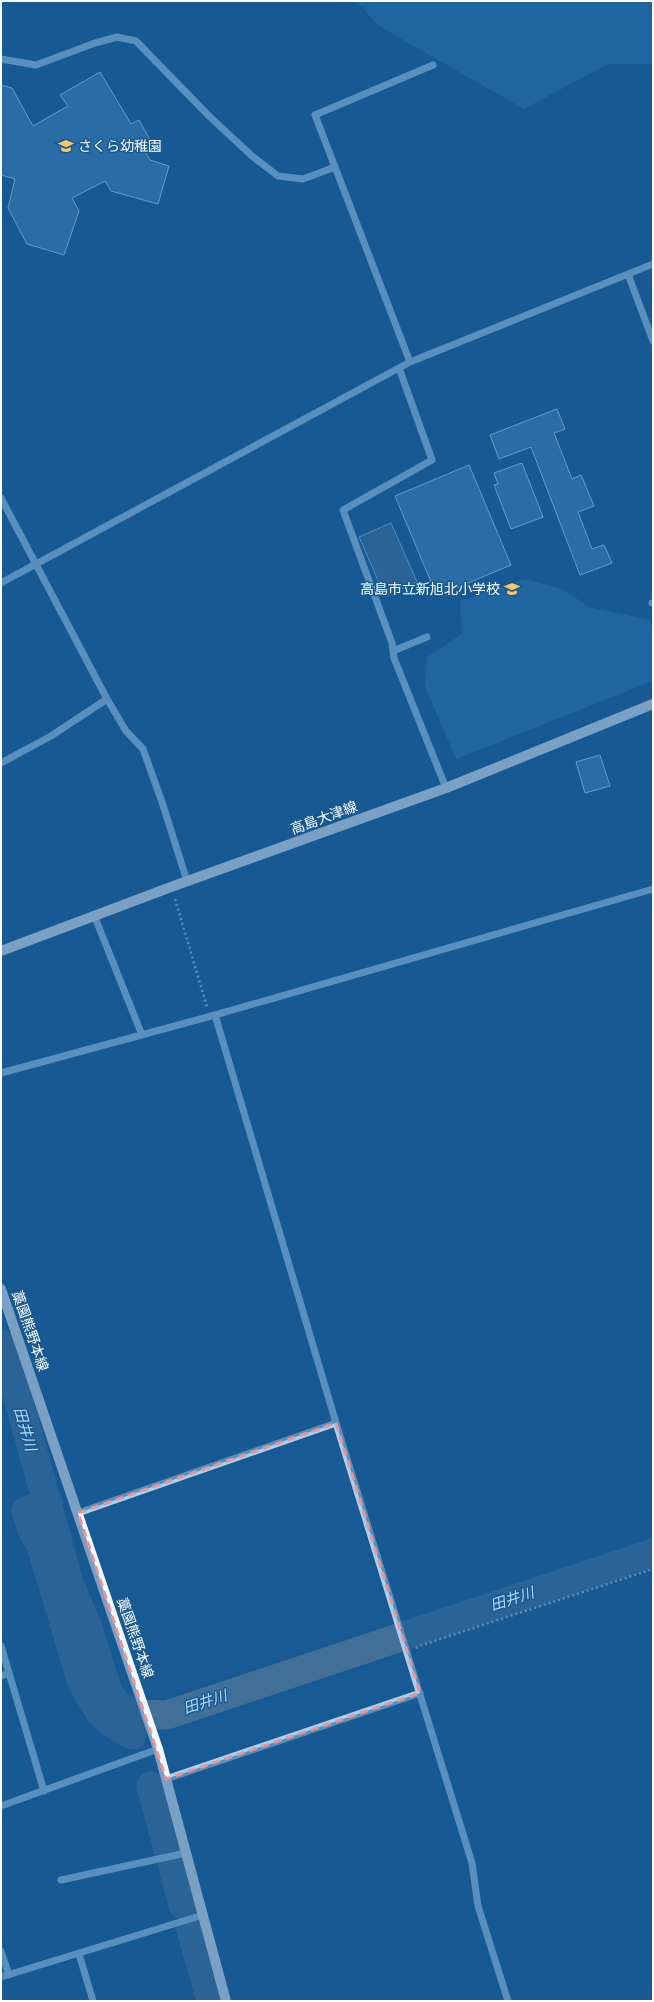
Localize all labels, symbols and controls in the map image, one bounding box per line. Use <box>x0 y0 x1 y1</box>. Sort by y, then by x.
school or university icon: さくら幼稚園 <box>57 137 75 155</box>
place label: さくら幼稚園 <box>78 138 162 155</box>
school or university icon: 高島市立新旭北小学校 <box>503 580 521 598</box>
place label: 高島市立新旭北小学校 <box>360 581 500 598</box>
street label: 高島大津線 <box>288 798 360 838</box>
street label: 藁園熊野本線 <box>8 1289 52 1373</box>
water label: 田井川 <box>10 1405 40 1455</box>
water label: 田井川 <box>488 1583 538 1615</box>
street label: 藁園熊野本線 <box>113 1596 157 1680</box>
water label: 田井川 <box>181 1686 231 1718</box>

